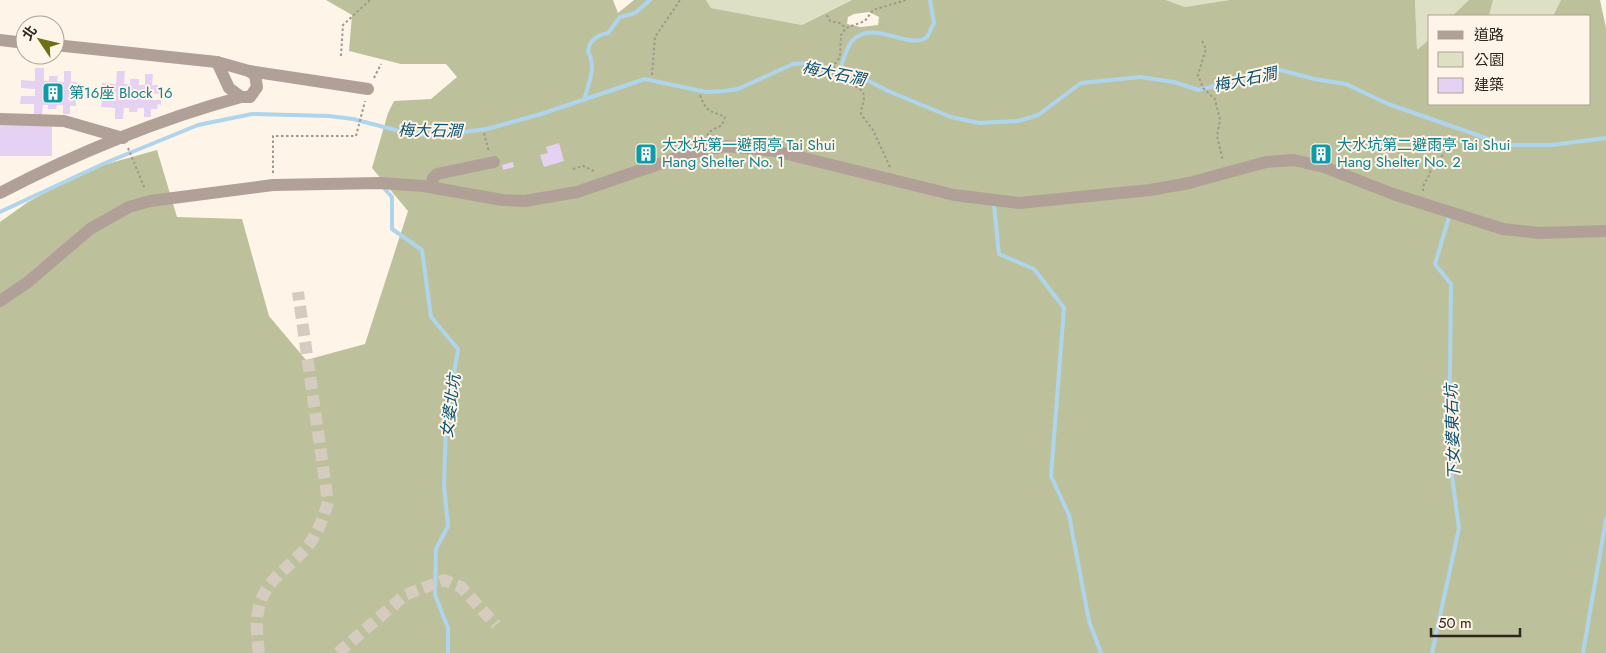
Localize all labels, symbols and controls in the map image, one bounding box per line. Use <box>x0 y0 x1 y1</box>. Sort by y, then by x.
north arrow <box>15 15 65 65</box>
legend <box>1428 15 1591 105</box>
text: 北 <box>17 21 42 44</box>
text: 道路 <box>1474 24 1504 46</box>
text: 公園 <box>1474 49 1504 71</box>
water label: 梅大石澗 <box>800 56 870 92</box>
water label: 梅大石澗 <box>1211 61 1281 97</box>
text: 建築 <box>1474 74 1504 96</box>
building icon: 第16座 Block 16 <box>41 81 65 105</box>
place label: 第16座 Block 16 <box>69 82 173 104</box>
water label: 梅大石澗 <box>398 118 464 143</box>
place label: 大水坑第一避雨亭 Tai Shui Hang Shelter No. 1 <box>662 134 835 173</box>
place label: 大水坑第二避雨亭 Tai Shui Hang Shelter No. 2 <box>1337 134 1510 173</box>
building icon: 大水坑第一避雨亭 Tai Shui Hang Shelter No. 1 <box>634 142 658 166</box>
building icon: 大水坑第二避雨亭 Tai Shui Hang Shelter No. 2 <box>1309 142 1333 166</box>
water label: 女婆北坑 <box>435 371 466 439</box>
water label: 下女婆東右坑 <box>1439 382 1466 480</box>
scale bar <box>1431 606 1520 638</box>
text: 50 m <box>1438 612 1472 634</box>

